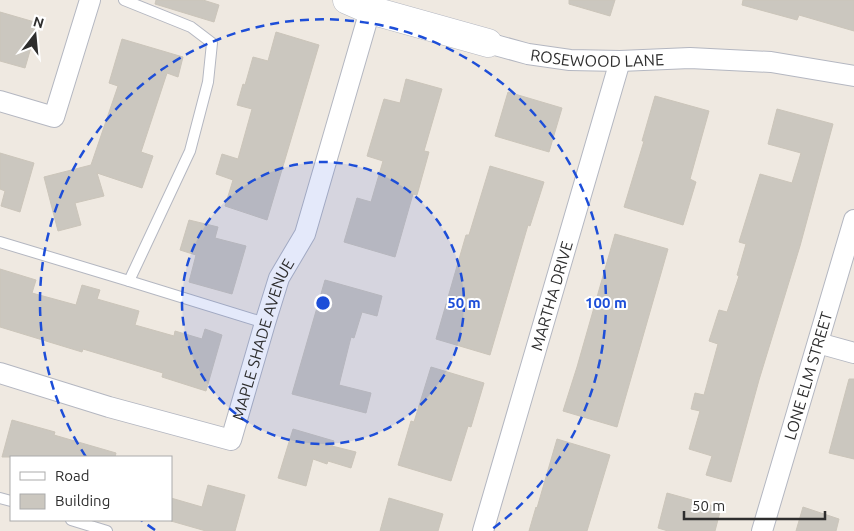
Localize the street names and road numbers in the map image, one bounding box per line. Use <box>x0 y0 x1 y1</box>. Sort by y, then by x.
street label: ROSEWOOD LANE <box>529 45 664 70</box>
street label: MARTHA DRIVE <box>527 239 576 353</box>
street label: MAPLE SHADE AVENUE <box>228 255 297 422</box>
street label: LONE ELM STREET <box>780 309 835 442</box>

